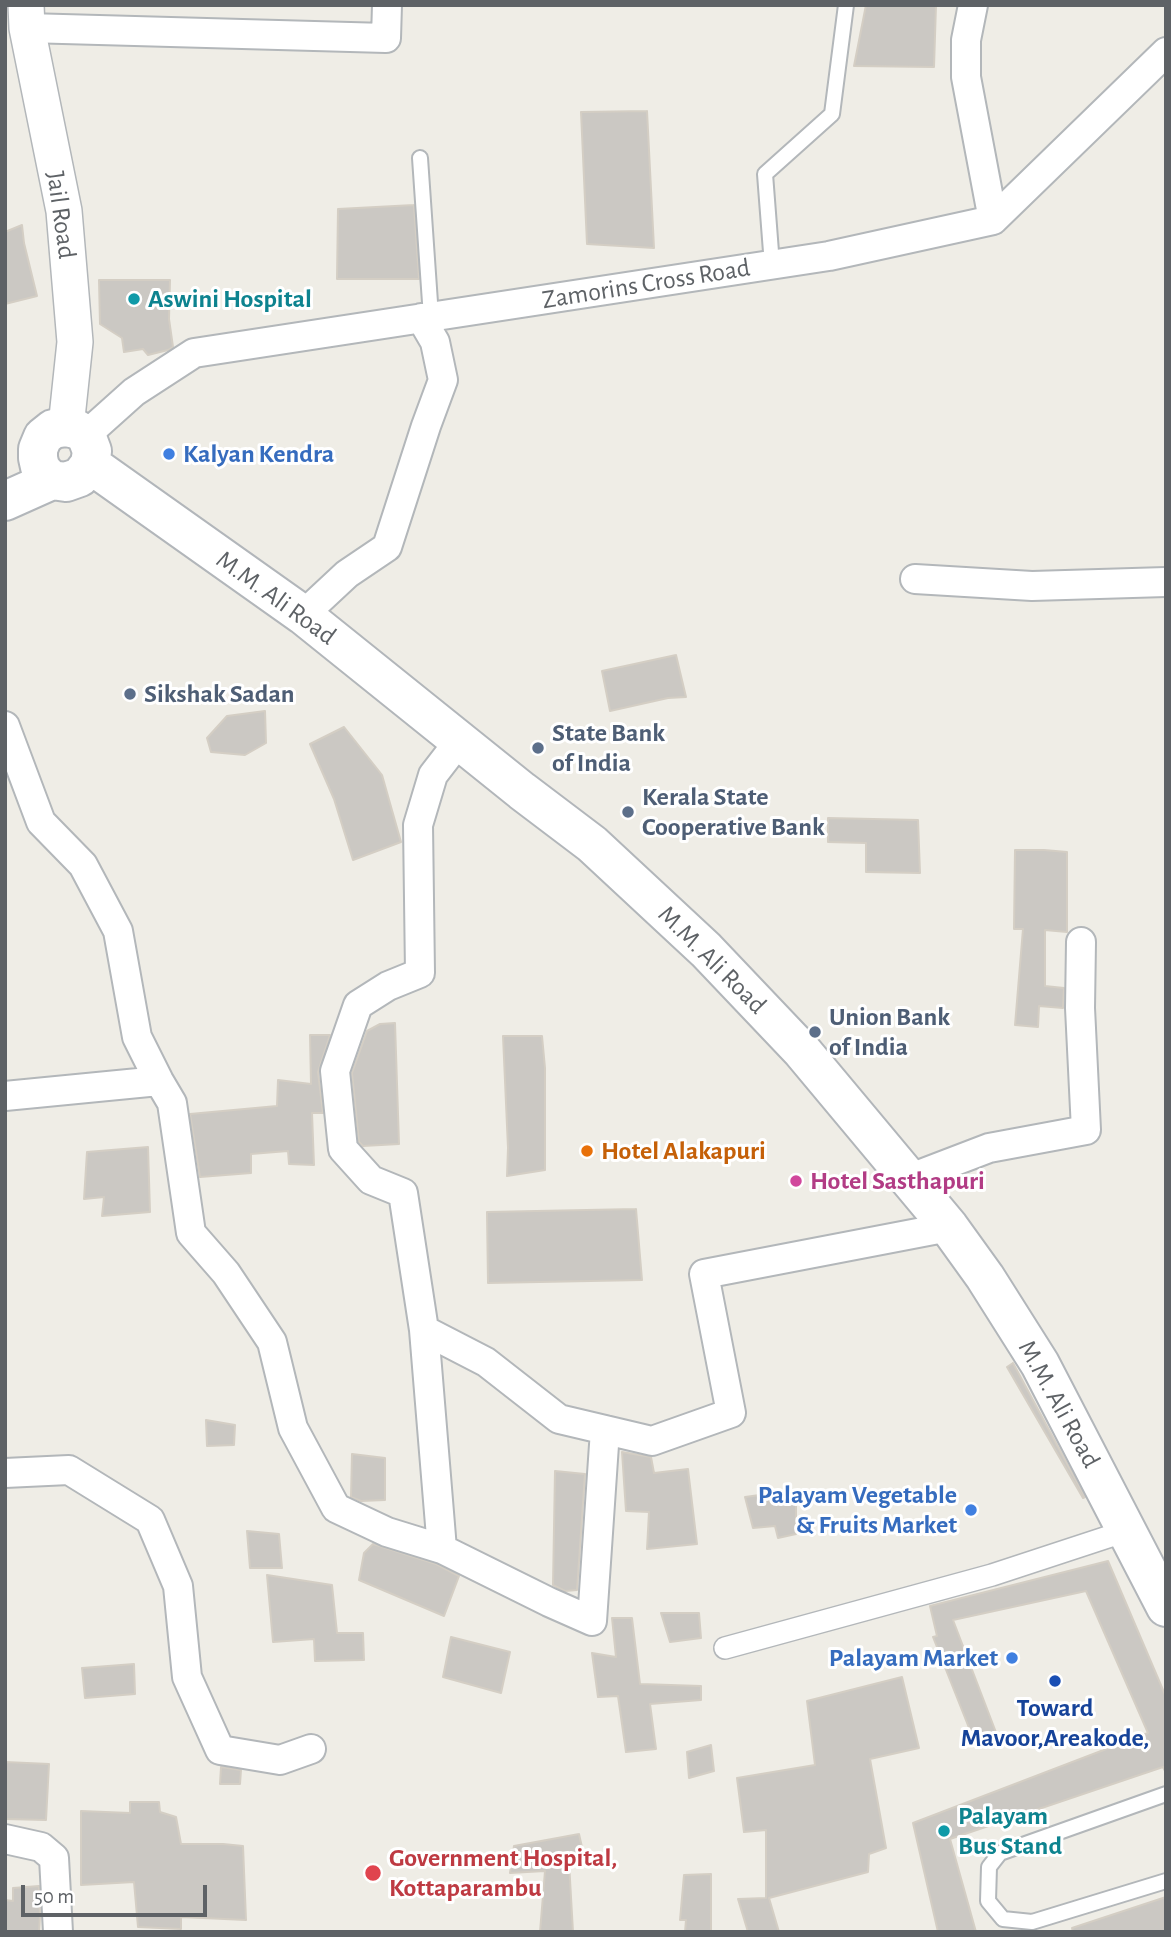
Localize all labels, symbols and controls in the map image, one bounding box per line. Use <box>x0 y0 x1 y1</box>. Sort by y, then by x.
street label: Jail Road <box>39 169 83 261</box>
street label: Zamorins Cross Road <box>540 252 752 316</box>
place label: Aswini Hospital <box>148 283 312 315</box>
marker: Aswini Hospital <box>126 291 142 307</box>
place label: Kalyan Kendra <box>183 438 334 470</box>
marker: Kalyan Kendra <box>161 446 177 462</box>
street label: M.M. Ali Road <box>210 544 342 652</box>
place label: Sikshak Sadan <box>144 678 295 710</box>
marker: Sikshak Sadan <box>122 686 138 702</box>
place label: State Bank of India <box>552 717 665 778</box>
marker: State Bank of India <box>530 740 546 756</box>
place label: Kerala State Cooperative Bank <box>642 781 825 842</box>
marker: Kerala State Cooperative Bank <box>620 804 636 820</box>
street label: M.M. Ali Road <box>651 899 773 1021</box>
place label: Union Bank of India <box>829 1001 950 1062</box>
marker: Union Bank of India <box>807 1024 823 1040</box>
place label: Hotel Alakapuri <box>601 1135 766 1167</box>
marker: Hotel Alakapuri <box>579 1143 595 1159</box>
place label: Hotel Sasthapuri <box>810 1165 985 1197</box>
marker: Hotel Sasthapuri <box>788 1173 804 1189</box>
street label: M.M. Ali Road <box>1011 1335 1107 1473</box>
place label: Palayam Vegetable & Fruits Market <box>758 1479 957 1540</box>
marker: Palayam Vegetable & Fruits Market <box>963 1502 979 1518</box>
place label: Palayam Market <box>829 1642 998 1674</box>
marker: Palayam Market <box>1004 1650 1020 1666</box>
marker: Toward Mavoor,Areakode, <box>1047 1673 1063 1689</box>
place label: Toward Mavoor,Areakode, <box>961 1692 1149 1754</box>
place label: Palayam Bus Stand <box>958 1800 1062 1862</box>
marker: Palayam Bus Stand <box>936 1823 952 1839</box>
place label: Government Hospital, Kottaparambu <box>389 1842 617 1904</box>
marker: Government Hospital, Kottaparambu <box>363 1863 383 1883</box>
scale bar <box>24 1870 210 1914</box>
text: 50 m <box>34 1886 74 1907</box>

